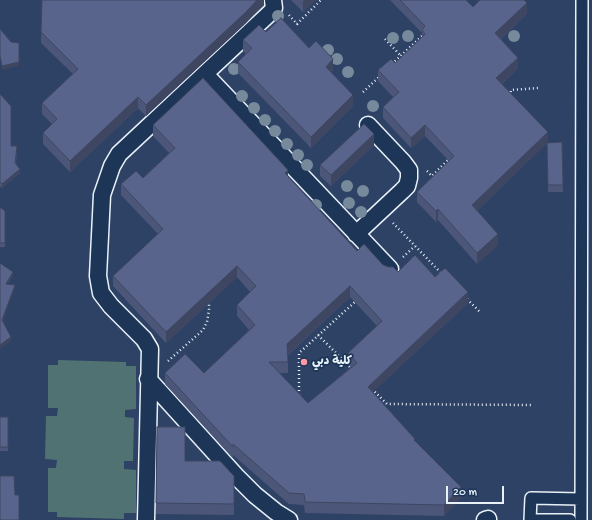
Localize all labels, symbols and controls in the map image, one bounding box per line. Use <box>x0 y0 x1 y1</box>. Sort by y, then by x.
place label: كلية دبي <box>312 355 352 369</box>
marker: كلية دبي <box>299 357 309 367</box>
scale bar <box>448 478 506 504</box>
text: 20 m <box>453 486 477 500</box>

